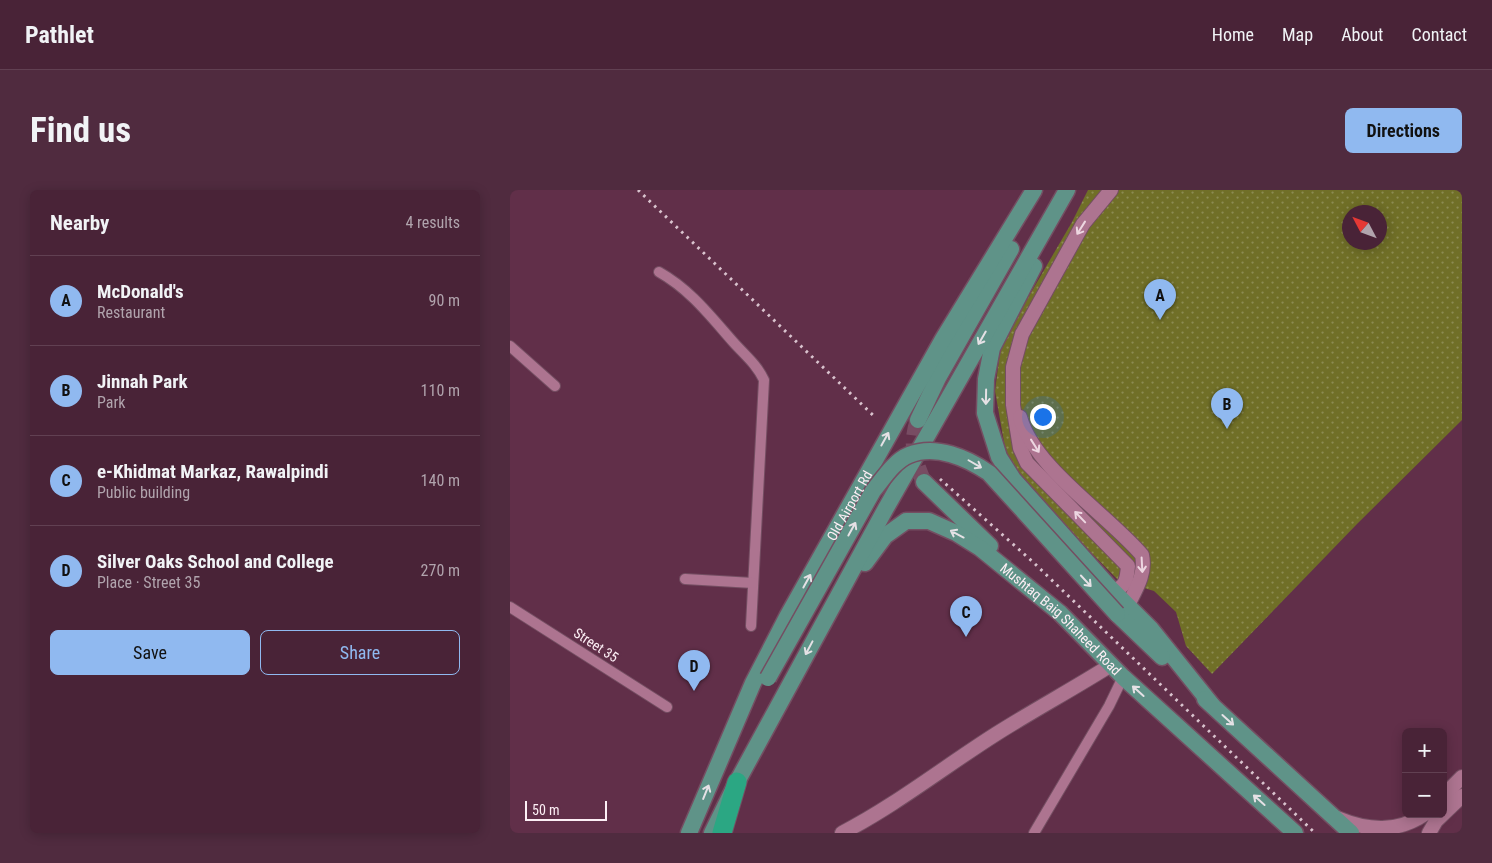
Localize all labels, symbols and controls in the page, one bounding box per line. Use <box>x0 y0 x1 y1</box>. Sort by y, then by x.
text: Pathlet <box>25 21 94 49</box>
text: Home <box>1212 24 1254 45</box>
text: Map <box>1282 24 1313 45</box>
text: About <box>1341 24 1383 45</box>
text: Contact <box>1411 24 1467 45</box>
button: Directions <box>1345 108 1462 153</box>
text: Find us <box>30 110 131 151</box>
north arrow <box>1342 205 1387 250</box>
text: Nearby <box>50 211 109 235</box>
text: 4 results <box>405 213 460 232</box>
one-way arrow <box>1075 221 1085 235</box>
pin: A <box>1144 279 1176 320</box>
text: McDonald's <box>97 280 184 303</box>
text: A <box>61 291 71 310</box>
text: 90 m <box>428 291 460 310</box>
text: Restaurant <box>97 303 165 322</box>
one-way arrow <box>977 331 987 346</box>
text: Jinnah Park <box>97 370 188 393</box>
text: B <box>62 381 70 400</box>
text: 110 m <box>421 381 460 400</box>
one-way arrow <box>981 388 991 405</box>
pin: B <box>1211 388 1243 429</box>
text: Park <box>97 393 126 412</box>
your location <box>1030 404 1056 430</box>
one-way arrow <box>881 433 891 447</box>
one-way arrow <box>1030 439 1040 453</box>
one-way arrow <box>967 459 981 469</box>
text: e-Khidmat Markaz, Rawalpindi <box>97 460 329 483</box>
street label: Old Airport Rd <box>823 468 875 543</box>
text: C <box>61 471 71 490</box>
text: 140 m <box>421 471 460 490</box>
text: Public building <box>97 483 190 502</box>
one-way arrow <box>1074 511 1086 524</box>
one-way arrow <box>847 522 857 536</box>
one-way arrow <box>949 529 964 539</box>
text: Silver Oaks School and College <box>97 550 334 573</box>
one-way arrow <box>1137 556 1147 572</box>
street label: Mushtaq Baig Shaheed Road <box>997 560 1124 678</box>
text: D <box>61 561 71 580</box>
text: 270 m <box>421 561 460 580</box>
text: Place · Street 35 <box>97 573 200 592</box>
one-way arrow <box>1080 574 1092 587</box>
one-way arrow <box>802 575 812 589</box>
pin: C <box>950 596 982 637</box>
street label: Street 35 <box>571 625 621 665</box>
button: Save <box>50 630 250 675</box>
button: Share <box>260 630 460 675</box>
one-way arrow <box>804 641 814 656</box>
pin: D <box>678 650 710 691</box>
one-way arrow <box>1132 685 1145 697</box>
one-way arrow <box>1222 714 1235 726</box>
map controls <box>1402 728 1447 818</box>
button: + <box>1402 728 1447 773</box>
button: − <box>1402 773 1447 818</box>
one-way arrow <box>701 785 711 800</box>
one-way arrow <box>1252 794 1265 806</box>
scale bar <box>525 798 608 821</box>
text: 50 m <box>532 802 560 818</box>

